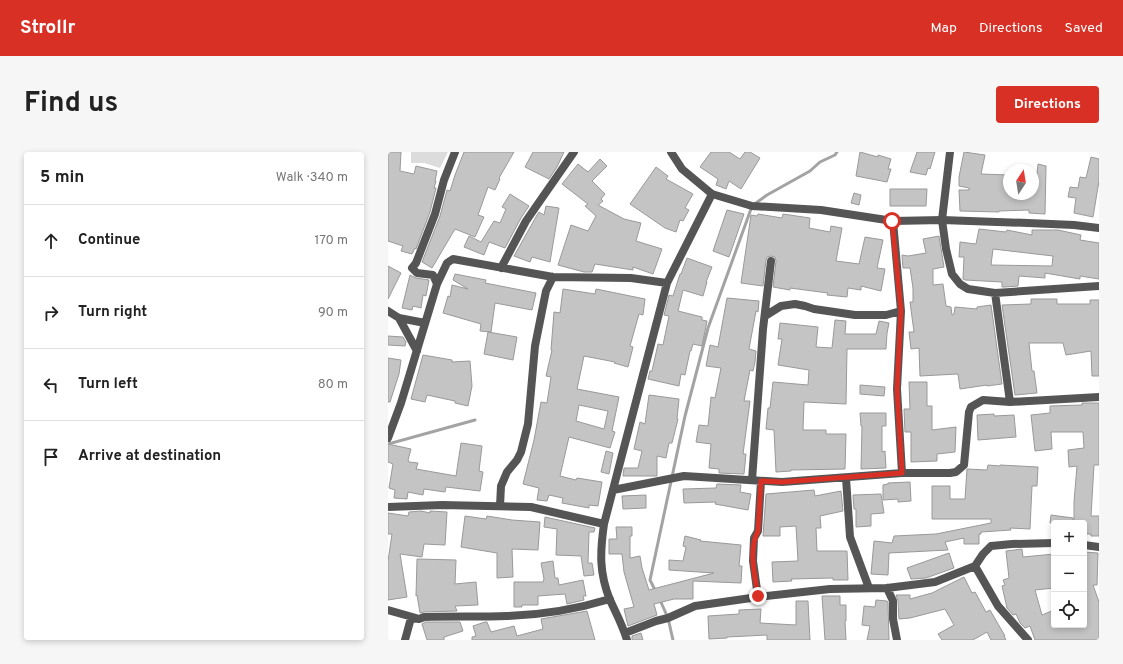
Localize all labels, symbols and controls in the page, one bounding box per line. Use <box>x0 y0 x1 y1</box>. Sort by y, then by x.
text: Strollr <box>20 16 75 40</box>
text: Map <box>931 20 957 37</box>
text: Directions <box>979 20 1043 37</box>
text: Saved <box>1065 20 1103 37</box>
text: Find us <box>24 86 118 122</box>
button: Directions <box>996 86 1099 123</box>
north arrow <box>1003 164 1039 200</box>
text: 5 min <box>40 167 84 189</box>
text: Walk · 340 m <box>276 170 348 186</box>
route start <box>883 212 901 230</box>
icon: ahead <box>40 230 62 252</box>
text: Continue <box>78 231 140 250</box>
text: 170 m <box>314 233 348 249</box>
icon: right <box>40 302 62 324</box>
text: Turn right <box>78 303 147 322</box>
text: 90 m <box>318 305 348 321</box>
icon: left <box>40 374 62 396</box>
text: Turn left <box>78 375 138 394</box>
text: 80 m <box>318 377 348 393</box>
icon: arrive <box>40 446 62 468</box>
text: Arrive at destination <box>78 447 221 466</box>
map controls <box>1051 520 1087 628</box>
button: + <box>1051 520 1087 556</box>
button: − <box>1051 556 1087 592</box>
route end <box>749 587 767 605</box>
button: locate <box>1051 592 1087 628</box>

